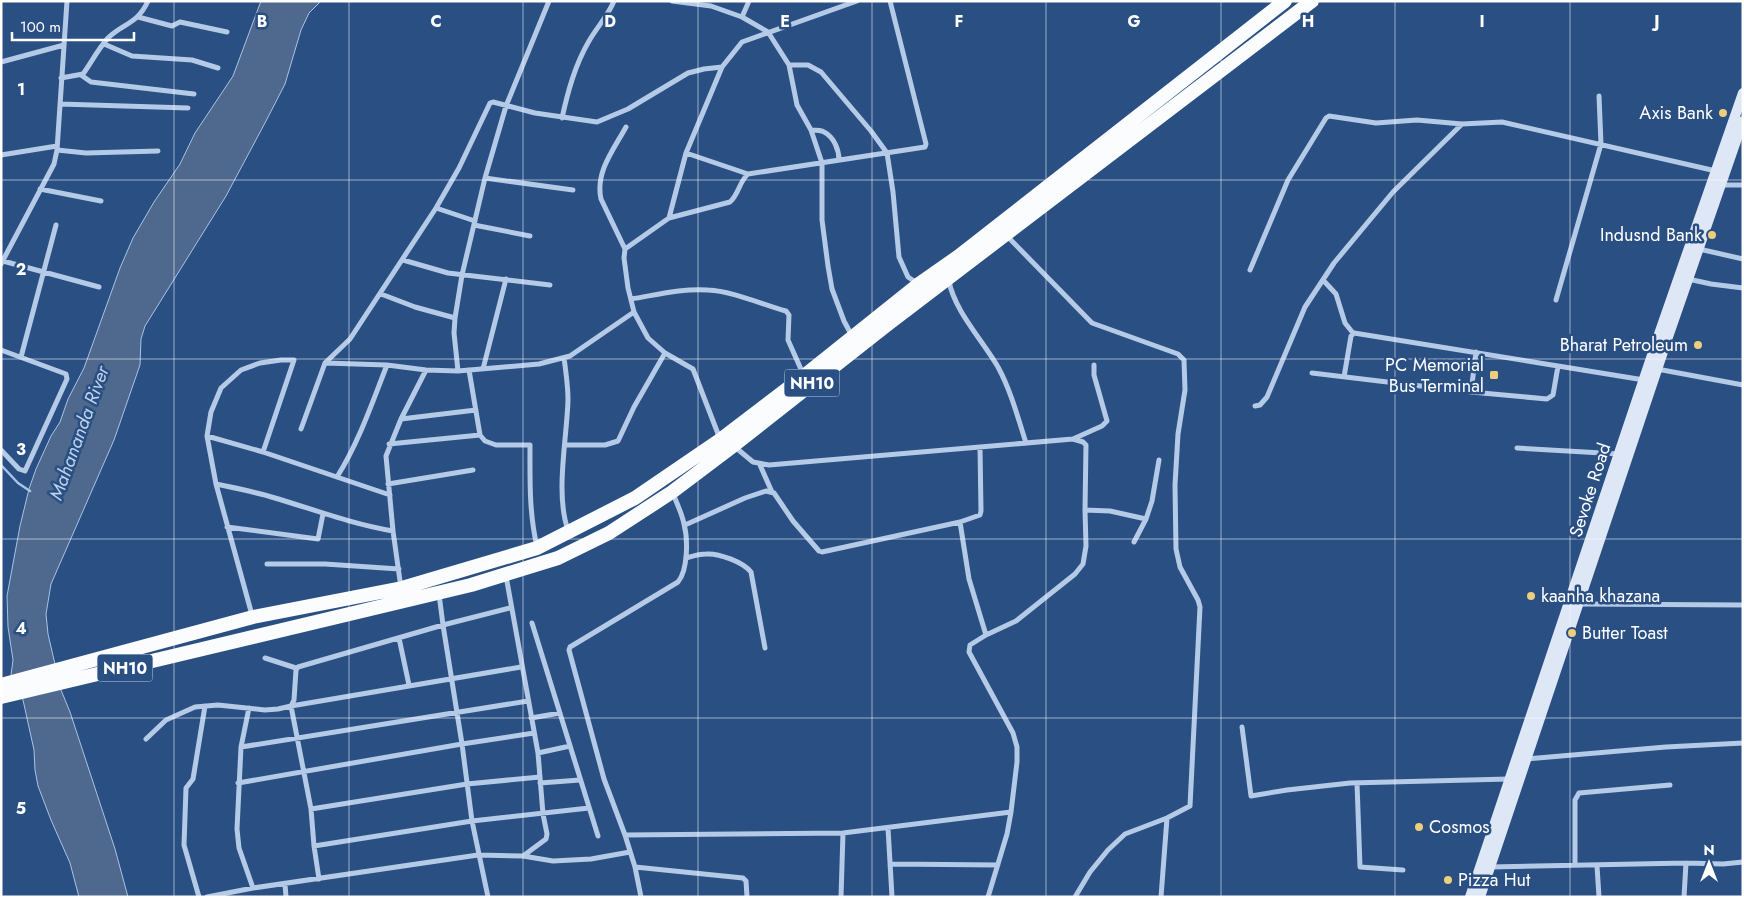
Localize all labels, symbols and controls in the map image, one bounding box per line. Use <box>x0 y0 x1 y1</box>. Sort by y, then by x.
scale bar <box>12 10 135 42</box>
text: B <box>257 10 267 33</box>
text: C <box>430 10 442 33</box>
text: D <box>604 10 616 33</box>
text: E <box>780 10 790 33</box>
text: F <box>955 10 963 33</box>
text: G <box>1127 10 1141 33</box>
text: H <box>1302 10 1314 33</box>
text: I <box>1479 10 1485 33</box>
text: J <box>1651 10 1660 33</box>
text: 100 m <box>20 16 61 38</box>
text: 1 <box>17 78 25 101</box>
place label: Axis Bank <box>1639 100 1713 126</box>
marker: Axis Bank <box>1717 107 1729 119</box>
place label: Indusnd Bank <box>1600 222 1702 248</box>
marker: Indusnd Bank <box>1706 229 1718 241</box>
text: 2 <box>16 258 26 281</box>
place label: Bharat Petroleum <box>1560 332 1688 358</box>
marker: Bharat Petroleum <box>1692 339 1704 351</box>
place label: PC Memorial Bus Terminal <box>1385 352 1484 399</box>
water label: Mahananda River <box>42 361 116 504</box>
road number: NH10 <box>784 369 840 396</box>
marker: PC Memorial Bus Terminal <box>1488 369 1500 381</box>
text: 3 <box>16 438 26 461</box>
street label: Sevoke Road <box>1563 440 1617 540</box>
place label: kaanha khazana <box>1541 583 1660 609</box>
marker: kaanha khazana <box>1525 590 1537 602</box>
text: 4 <box>15 617 27 640</box>
place label: Butter Toast <box>1582 620 1668 646</box>
marker: Butter Toast <box>1566 627 1578 639</box>
road number: NH10 <box>98 654 152 681</box>
text: 5 <box>16 797 26 820</box>
place label: Cosmos <box>1429 814 1490 840</box>
marker: Cosmos <box>1413 821 1425 833</box>
north arrow <box>1684 838 1734 888</box>
text: N <box>1703 840 1715 860</box>
place label: Pizza Hut <box>1458 867 1531 893</box>
marker: Pizza Hut <box>1442 874 1454 886</box>

